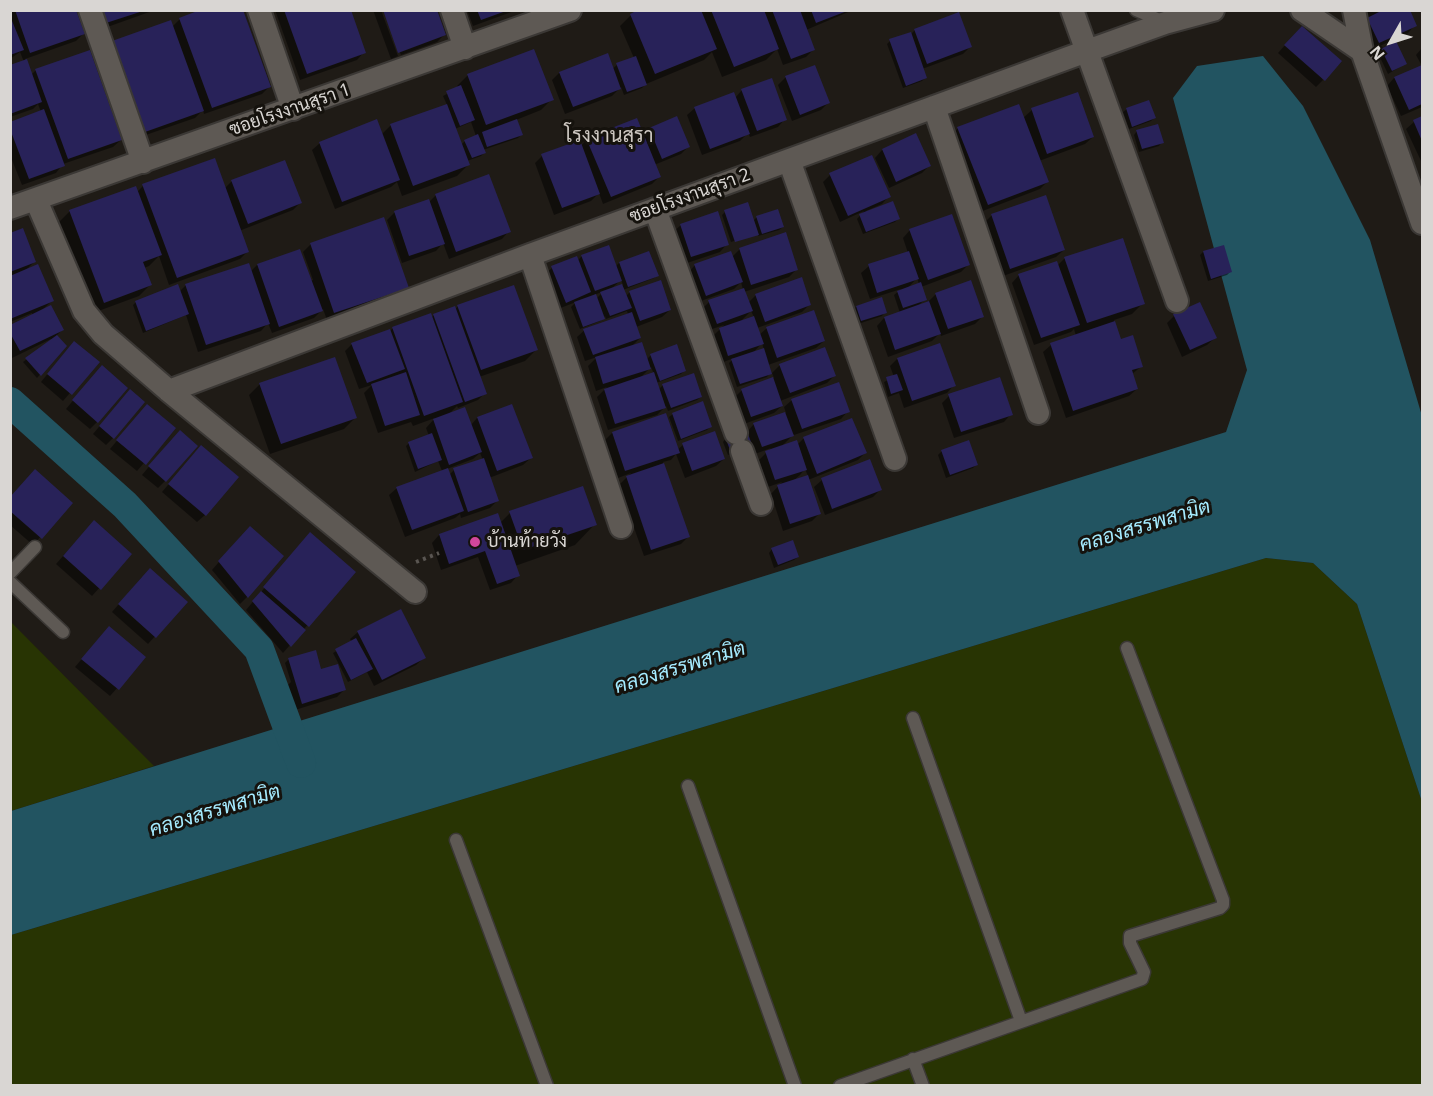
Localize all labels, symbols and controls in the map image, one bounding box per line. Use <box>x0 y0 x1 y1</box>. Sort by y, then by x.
north arrow <box>1361 12 1421 72</box>
text: N <box>1364 41 1390 65</box>
street label: ซอยโรงงานสุรา 1 <box>226 79 354 141</box>
district label: โรงงานสุรา <box>565 124 653 148</box>
street label: ซอยโรงงานสุรา 2 <box>627 164 753 228</box>
water label: คลองสรรพสามิต <box>1077 495 1213 557</box>
place label: บ้านท้ายวัง <box>487 531 567 553</box>
marker: บ้านท้ายวัง <box>468 535 482 549</box>
water label: คลองสรรพสามิต <box>612 637 748 699</box>
water label: คลองสรรพสามิต <box>147 780 283 842</box>

